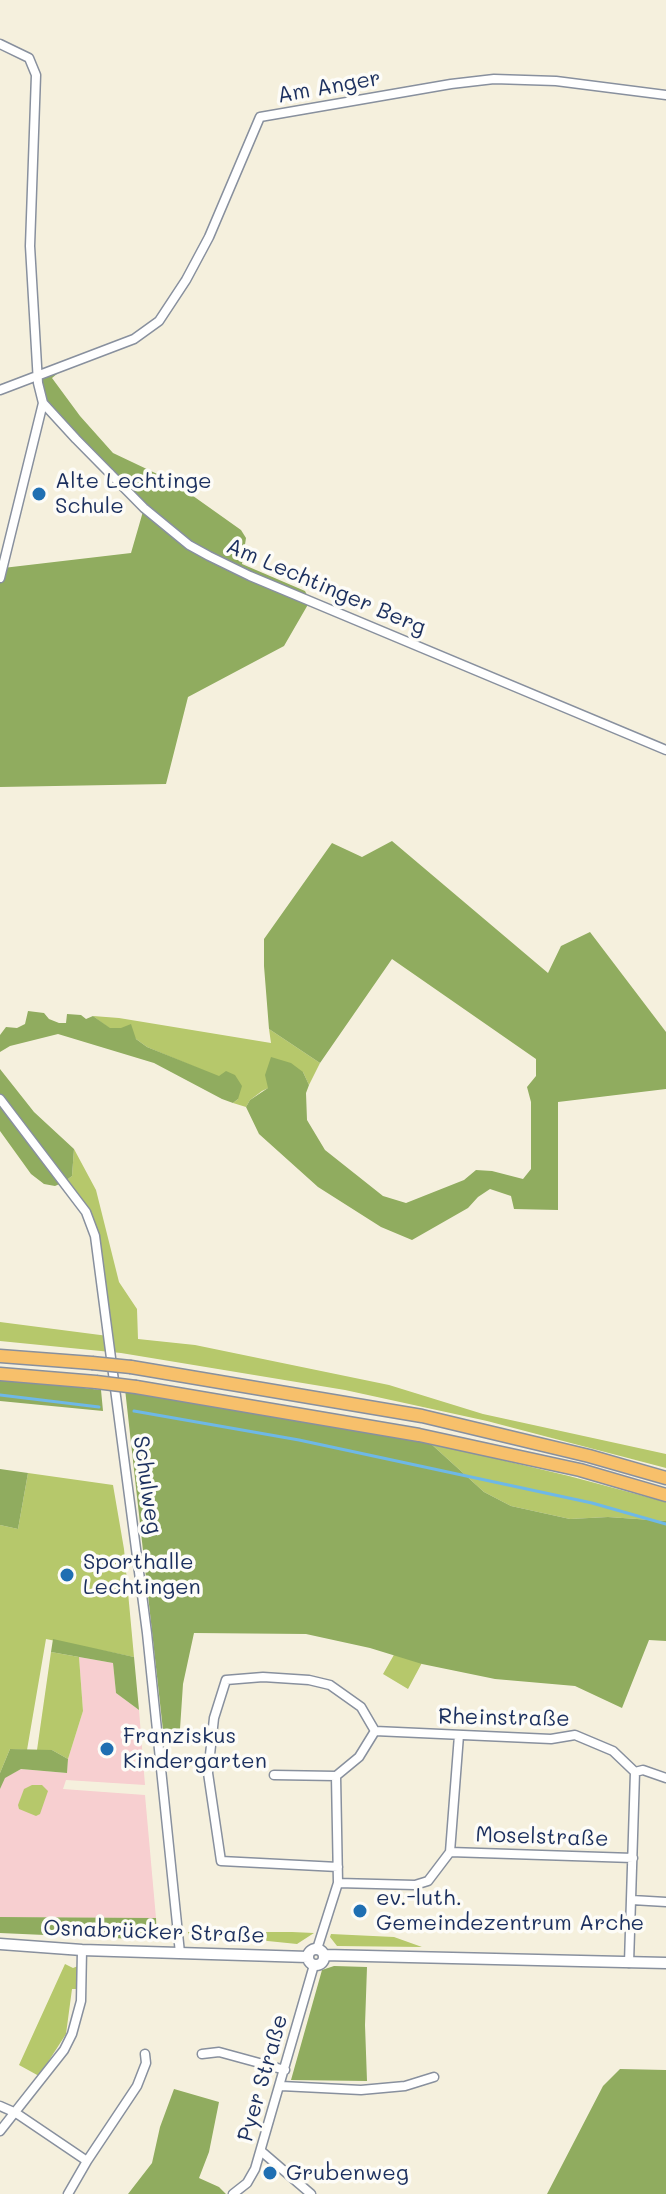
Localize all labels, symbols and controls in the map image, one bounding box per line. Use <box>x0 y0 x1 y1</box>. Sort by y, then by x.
street label: Am Anger <box>275 65 383 109</box>
place label: Alte Lechtinge Schule <box>55 468 212 520</box>
marker: Alte Lechtinge Schule <box>30 485 48 503</box>
street label: Am Lechtinger Berg <box>222 533 430 641</box>
street label: Schulweg <box>127 1434 167 1536</box>
place label: Sporthalle Lechtingen <box>83 1549 201 1600</box>
marker: Sporthalle Lechtingen <box>58 1566 76 1584</box>
street label: Rheinstraße <box>438 1704 570 1732</box>
place label: Franziskus Kindergarten <box>123 1723 267 1774</box>
marker: Franziskus Kindergarten <box>98 1740 116 1758</box>
street label: Moselstraße <box>475 1821 609 1853</box>
place label: ev.-luth. Gemeindezentrum Arche <box>376 1885 644 1936</box>
marker: ev.-luth. Gemeindezentrum Arche <box>351 1902 369 1920</box>
street label: Osnabrücker Straße <box>43 1915 265 1949</box>
street label: Pyer Straße <box>232 2011 294 2145</box>
place label: Grubenweg <box>286 2160 409 2186</box>
marker: Grubenweg <box>261 2164 279 2182</box>

